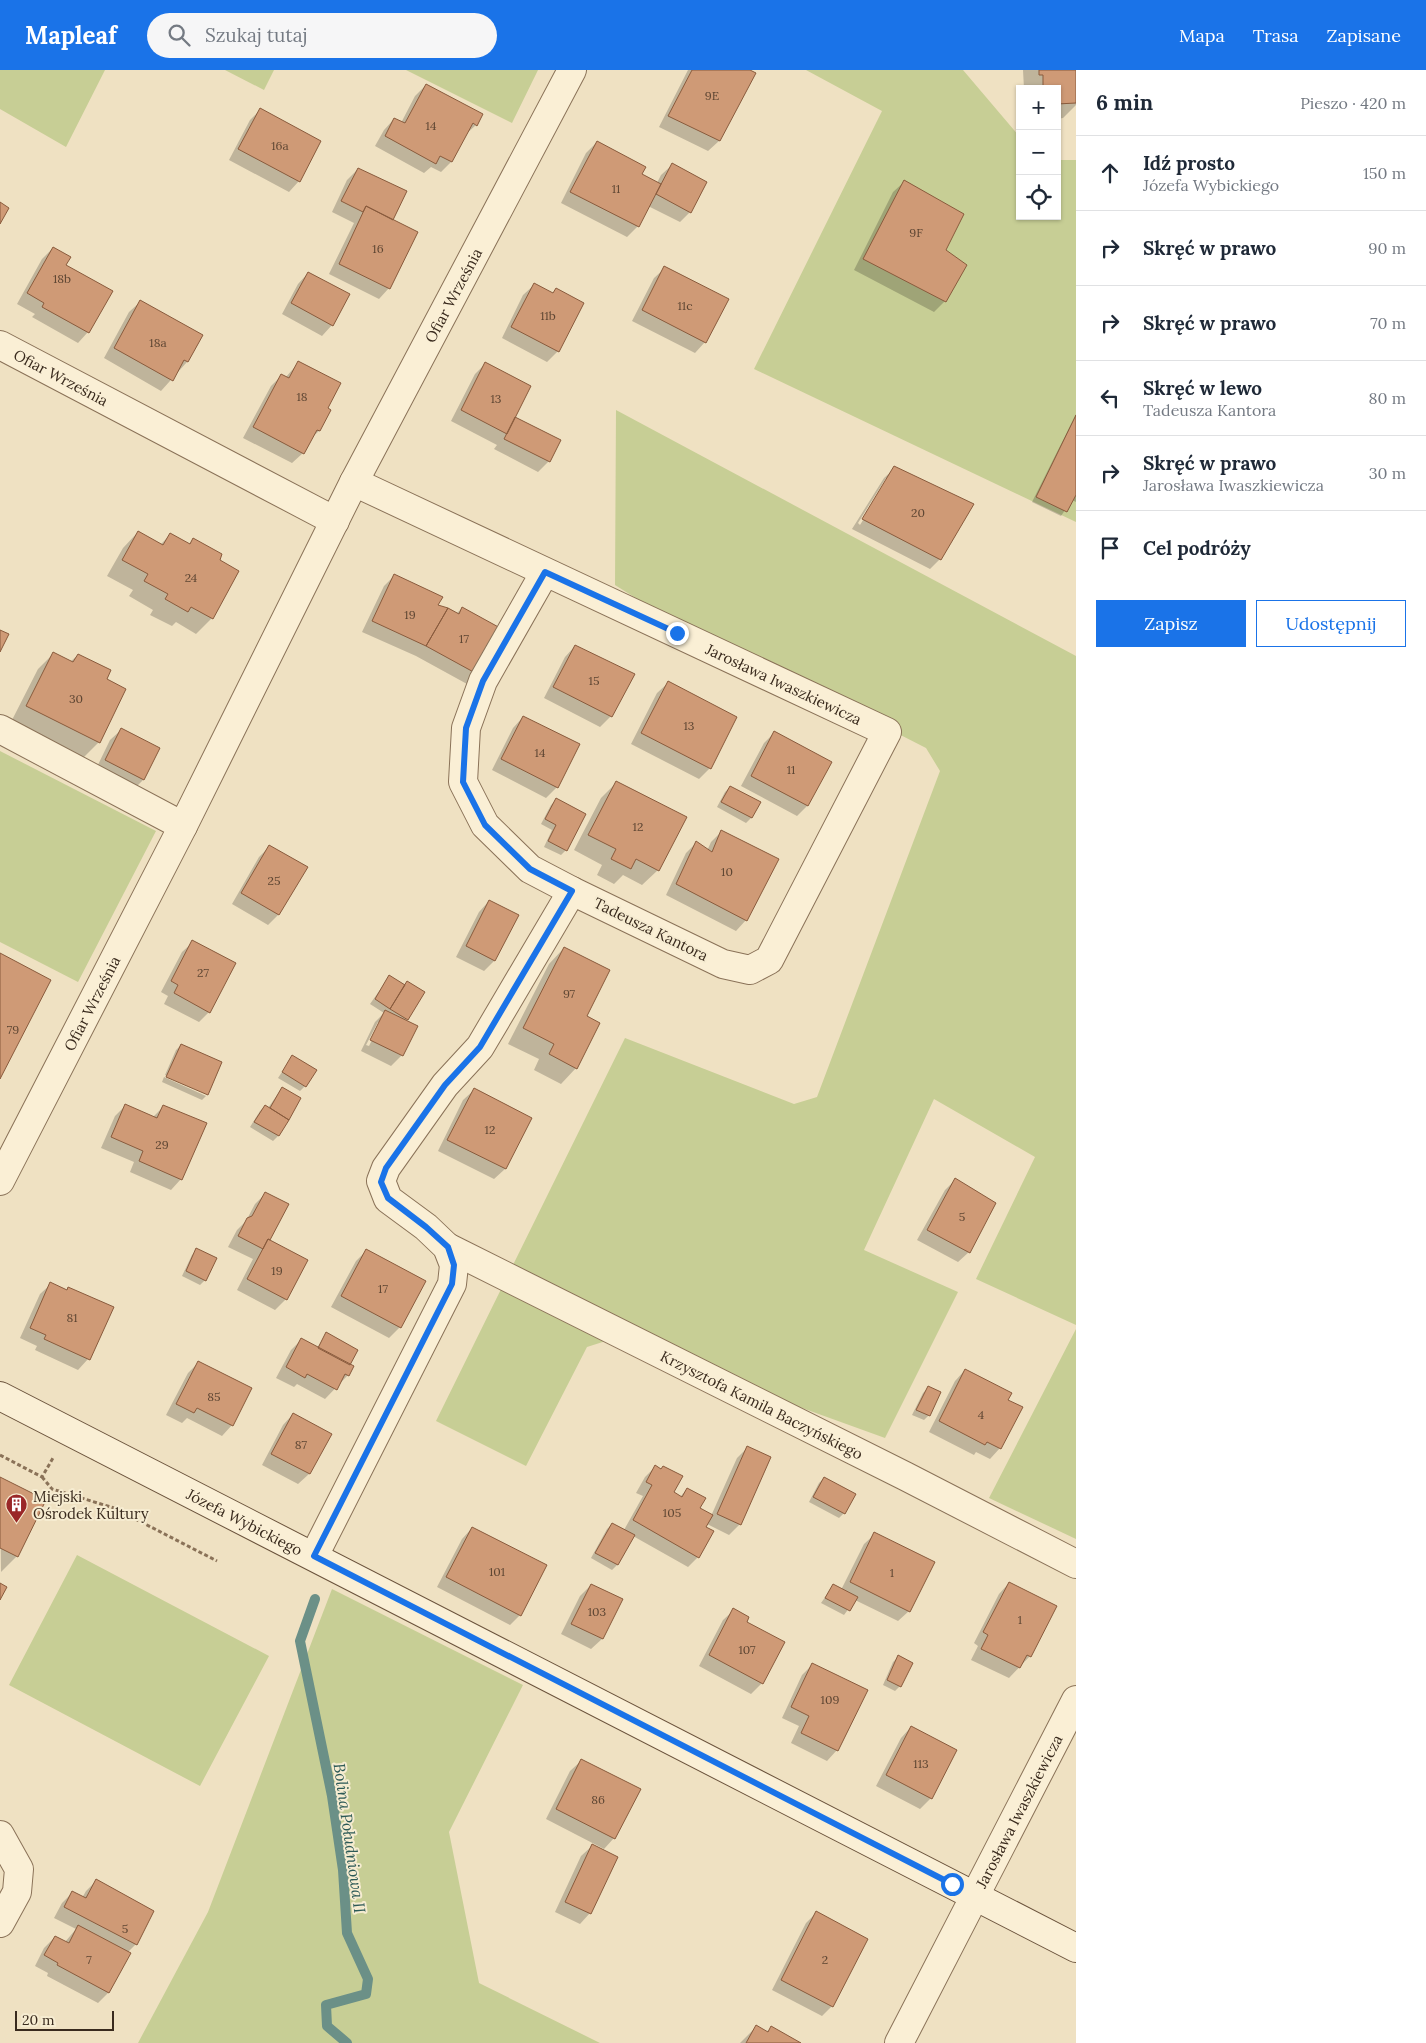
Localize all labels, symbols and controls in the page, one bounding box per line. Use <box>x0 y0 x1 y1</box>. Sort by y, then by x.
search box <box>147 13 497 58</box>
text: Mapleaf <box>25 20 117 51</box>
icon: search <box>165 21 193 49</box>
text: Szukaj tutaj <box>205 23 307 47</box>
text: Mapa <box>1179 24 1225 47</box>
text: Trasa <box>1253 24 1299 47</box>
text: Zapisane <box>1327 24 1401 47</box>
map controls <box>1016 85 1061 220</box>
button: + <box>1016 85 1061 130</box>
house number: 9E <box>705 88 719 103</box>
text: 6 min <box>1096 89 1153 116</box>
text: Pieszo · 420 m <box>1300 93 1406 113</box>
house number: 14 <box>426 118 437 133</box>
button: − <box>1016 130 1061 175</box>
house number: 16a <box>271 138 289 153</box>
text: Idź prosto <box>1143 151 1235 175</box>
icon: ahead <box>1096 159 1124 187</box>
text: 150 m <box>1363 163 1406 183</box>
button: locate <box>1016 175 1061 220</box>
text: Józefa Wybickiego <box>1143 175 1279 195</box>
house number: 11 <box>612 181 620 196</box>
house number: 9F <box>909 225 923 240</box>
icon: right <box>1096 234 1124 262</box>
text: Skręć w prawo <box>1143 236 1276 260</box>
text: 90 m <box>1368 238 1406 258</box>
house number: 16 <box>372 241 384 256</box>
street label: Ofiar Września <box>420 244 486 346</box>
house number: 18b <box>53 271 71 286</box>
house number: 11c <box>677 298 693 313</box>
house number: 11b <box>540 308 556 323</box>
icon: right <box>1096 309 1124 337</box>
text: Skręć w prawo <box>1143 311 1276 335</box>
text: 70 m <box>1370 313 1406 333</box>
house number: 18a <box>149 335 167 350</box>
street label: Ofiar Września <box>11 344 112 410</box>
text: Skręć w lewo <box>1143 376 1262 400</box>
icon: left <box>1096 384 1124 412</box>
text: 80 m <box>1369 388 1406 408</box>
house number: 18 <box>296 389 308 404</box>
house number: 13 <box>490 391 502 406</box>
text: Tadeusza Kantora <box>1143 400 1276 420</box>
text: Skręć w prawo <box>1143 451 1276 475</box>
icon: right <box>1096 459 1124 487</box>
text: 30 m <box>1369 463 1406 483</box>
text: Jarosława Iwaszkiewicza <box>1143 475 1324 495</box>
house number: 20 <box>911 505 925 520</box>
icon: arrive <box>1096 534 1124 562</box>
text: Cel podróży <box>1143 536 1251 560</box>
house number: 24 <box>185 570 198 585</box>
button: Zapisz <box>1096 600 1246 647</box>
button: Udostępnij <box>1256 600 1406 647</box>
house number: 19 <box>404 607 416 622</box>
route end <box>666 622 689 645</box>
house number: 17 <box>459 631 469 646</box>
street label: Jarosława Iwaszkiewicza <box>702 639 865 728</box>
house number: 15 <box>589 673 599 688</box>
house number: 30 <box>69 691 83 706</box>
house number: 13 <box>683 718 695 733</box>
house number: 14 <box>535 745 546 760</box>
house number: 11 <box>787 762 795 777</box>
house number: 12 <box>633 819 643 834</box>
house number: 10 <box>721 864 733 879</box>
house number: 25 <box>268 873 280 888</box>
street label: Tadeusza Kantora <box>591 893 712 965</box>
street label: Ofiar Września <box>59 952 124 1054</box>
house number: 27 <box>197 965 209 980</box>
house number: 97 <box>563 986 576 1001</box>
house number: 79 <box>7 1022 19 1037</box>
house number: 12 <box>485 1122 495 1137</box>
house number: 29 <box>155 1137 169 1152</box>
house number: 5 <box>959 1209 965 1224</box>
house number: 19 <box>271 1263 283 1278</box>
house number: 17 <box>378 1281 388 1296</box>
house number: 81 <box>66 1310 78 1325</box>
street label: Krzysztofa Kamila Baczyńskiego <box>658 1346 866 1463</box>
house number: 85 <box>207 1389 221 1404</box>
house number: 4 <box>978 1407 985 1422</box>
house number: 87 <box>295 1437 308 1452</box>
street label: Józefa Wybickiego <box>183 1483 306 1559</box>
place label: Miejski Ośrodek Kultury <box>33 1487 149 1523</box>
building icon: Miejski Ośrodek Kultury <box>5 1493 29 1524</box>
house number: 105 <box>663 1505 681 1520</box>
house number: 101 <box>489 1564 505 1579</box>
house number: 1 <box>890 1565 894 1580</box>
house number: 103 <box>588 1604 607 1619</box>
house number: 1 <box>1018 1612 1022 1627</box>
house number: 107 <box>738 1642 756 1657</box>
house number: 109 <box>821 1692 839 1707</box>
street label: Jarosława Iwaszkiewicza <box>971 1731 1066 1892</box>
house number: 113 <box>913 1756 929 1771</box>
water label: Bolina Południowa II <box>330 1762 370 1914</box>
house number: 86 <box>591 1792 605 1807</box>
route start <box>941 1873 964 1896</box>
house number: 5 <box>122 1921 128 1936</box>
house number: 7 <box>86 1952 92 1967</box>
house number: 2 <box>822 1952 828 1967</box>
scale bar <box>15 2008 114 2031</box>
text: 20 m <box>22 2011 54 2029</box>

